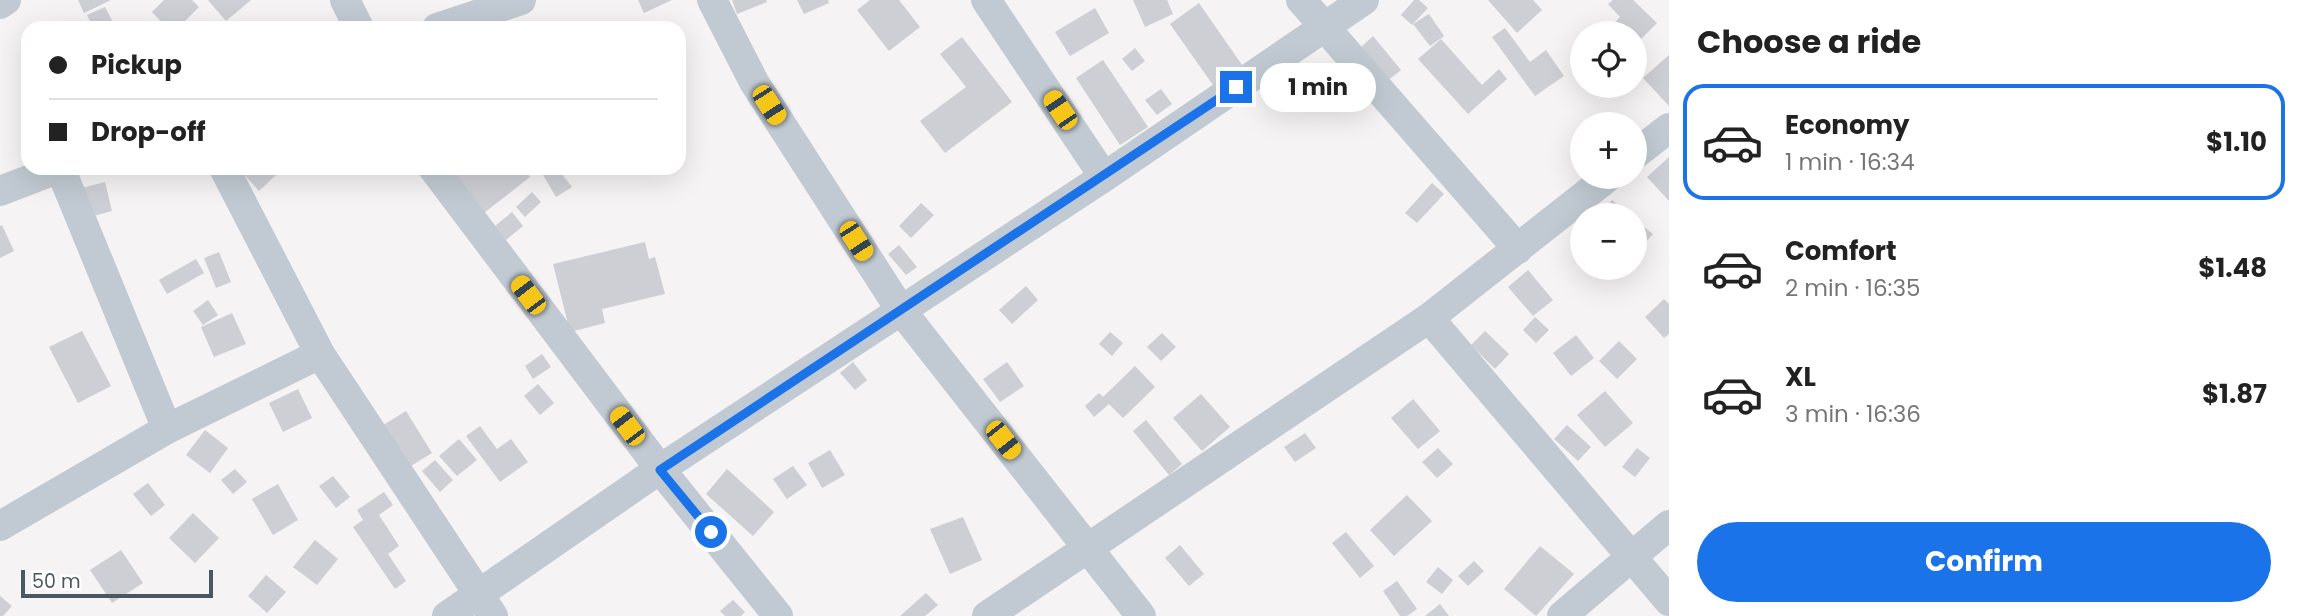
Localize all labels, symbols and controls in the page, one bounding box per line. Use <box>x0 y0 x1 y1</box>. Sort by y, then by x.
text: Choose a ride <box>1697 19 1921 64</box>
map controls <box>1570 21 1647 280</box>
button: locate <box>1570 21 1647 98</box>
text: Pickup <box>91 47 182 83</box>
callout: 1 min <box>1260 62 1376 112</box>
route end <box>1220 71 1252 103</box>
text: 1 min <box>1288 71 1348 103</box>
car <box>749 82 790 128</box>
car <box>1040 87 1081 133</box>
text: Economy <box>1785 107 1909 143</box>
icon: car <box>1701 111 1764 174</box>
button: + <box>1570 112 1647 189</box>
text: Drop-off <box>91 114 206 150</box>
text: $1.10 <box>2206 124 2267 160</box>
text: 1 min · 16:34 <box>1785 146 1915 178</box>
button: − <box>1570 203 1647 280</box>
car <box>836 218 877 264</box>
text: Comfort <box>1785 233 1897 269</box>
icon: car <box>1701 237 1764 300</box>
text: $1.48 <box>2198 250 2267 286</box>
car <box>507 272 550 318</box>
text: 2 min · 16:35 <box>1785 272 1920 304</box>
text: XL <box>1785 359 1816 395</box>
icon: car <box>1701 363 1764 426</box>
text: $1.87 <box>2202 376 2267 412</box>
text: 3 min · 16:36 <box>1785 398 1921 430</box>
car <box>606 403 649 449</box>
car <box>982 417 1025 463</box>
route start <box>695 516 727 548</box>
button: Confirm <box>1697 522 2271 602</box>
scale bar <box>21 567 214 599</box>
text: 50 m <box>32 568 81 595</box>

